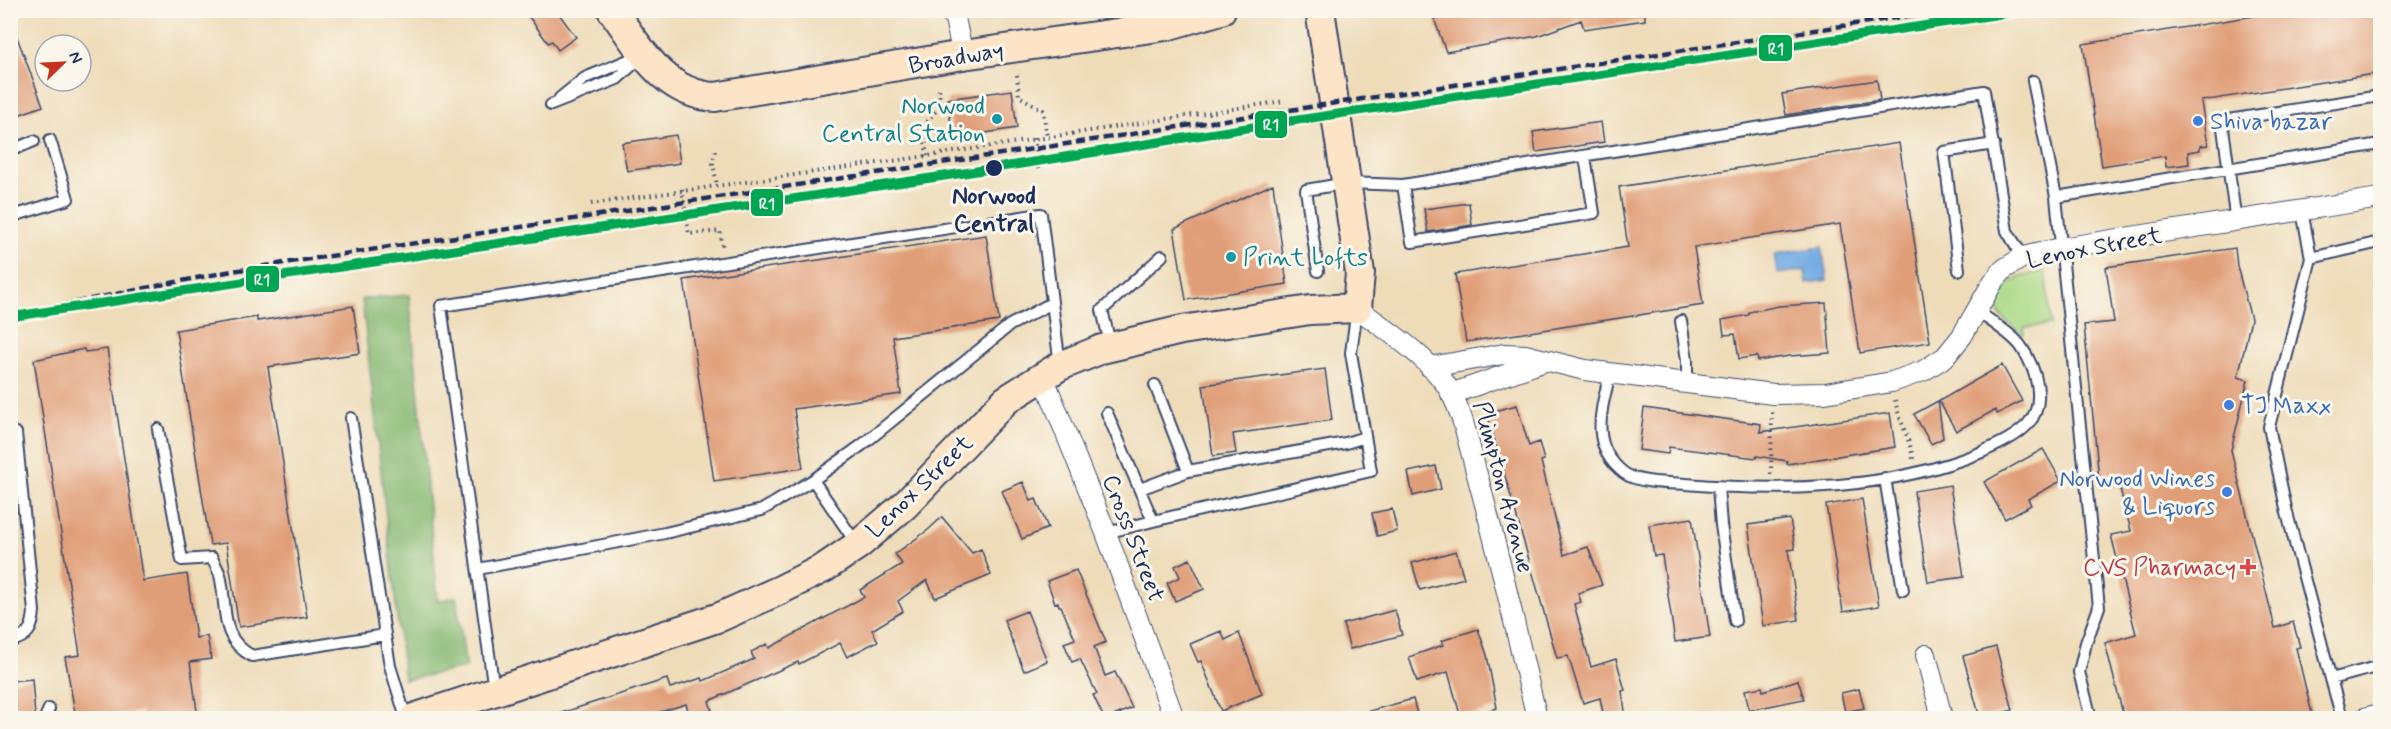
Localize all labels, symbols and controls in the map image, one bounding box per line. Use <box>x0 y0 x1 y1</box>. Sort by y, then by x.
north arrow <box>33 33 93 93</box>
line badge: R1 <box>1758 34 1793 62</box>
street label: Broadway <box>906 35 1006 82</box>
text: R1 <box>1768 39 1784 60</box>
text: N <box>64 48 87 67</box>
place label: Norwood Central Station <box>822 91 985 150</box>
place label: Shiva bazar <box>2210 107 2333 138</box>
line badge: R1 <box>1254 110 1288 139</box>
marker: Norwood Central Station <box>990 112 1004 126</box>
marker: Shiva bazar <box>2191 114 2205 128</box>
text: R1 <box>1263 115 1279 136</box>
marker: Norwood Central <box>984 158 1004 178</box>
place label: Norwood Central <box>952 181 1036 240</box>
line badge: R1 <box>750 188 784 217</box>
text: R1 <box>759 194 775 215</box>
street label: Lenox Street <box>2024 220 2164 277</box>
place label: Print Lofts <box>1243 243 1368 274</box>
marker: Print Lofts <box>1224 250 1238 264</box>
line badge: R1 <box>245 265 280 293</box>
text: R1 <box>254 270 270 291</box>
place label: TJ Maxx <box>2241 391 2331 422</box>
street label: Plimpton Avenue <box>1465 398 1540 577</box>
marker: TJ Maxx <box>2222 398 2236 412</box>
street label: Lenox Street <box>860 428 980 546</box>
place label: Norwood Wines & Liquors <box>2059 464 2215 523</box>
street label: Cross Street <box>1094 470 1171 607</box>
marker: Norwood Wines & Liquors <box>2220 485 2234 499</box>
place label: CVS Pharmacy <box>2083 553 2236 584</box>
marker: CVS Pharmacy <box>2241 560 2255 574</box>

